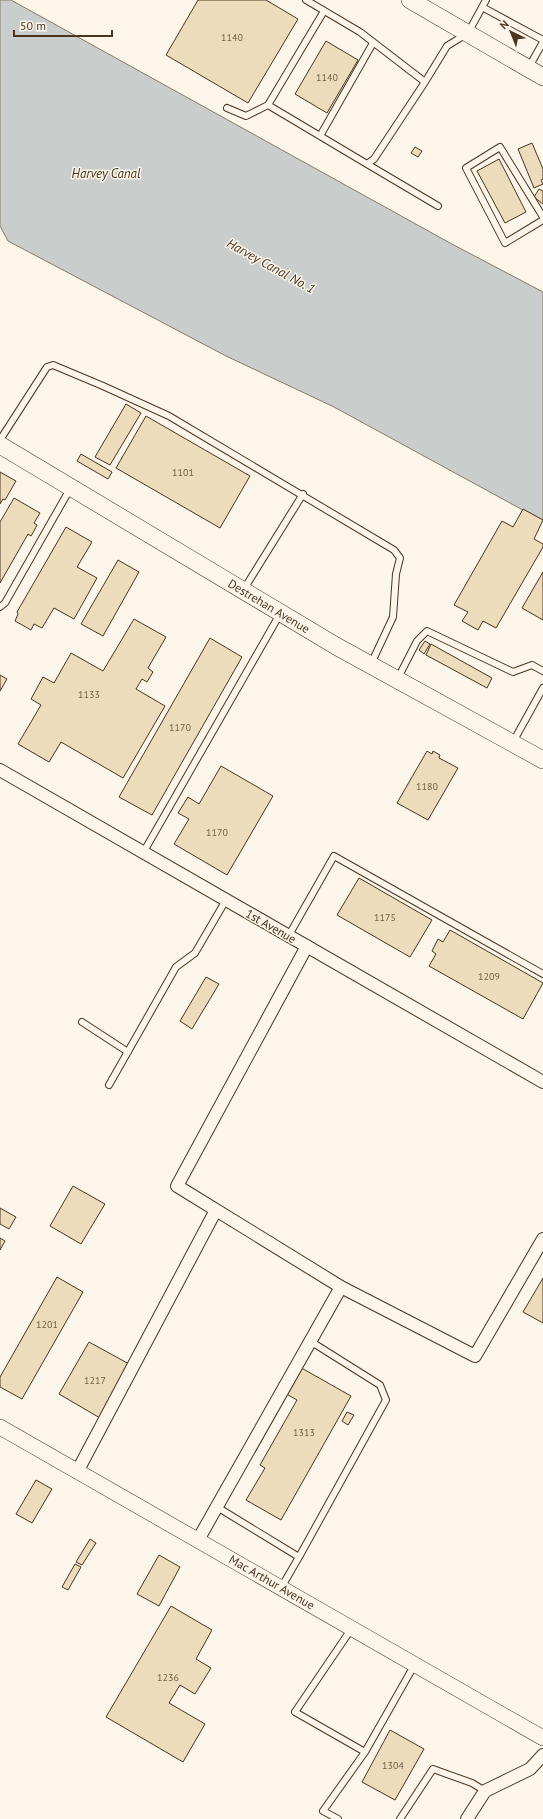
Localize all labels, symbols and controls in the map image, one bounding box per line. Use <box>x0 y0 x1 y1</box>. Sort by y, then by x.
scale bar <box>14 12 112 38</box>
north arrow <box>491 12 531 52</box>
text: N <box>497 17 512 32</box>
text: 50 m <box>20 18 46 33</box>
house number: 1140 <box>221 31 243 44</box>
house number: 1140 <box>316 71 338 84</box>
water label: Harvey Canal <box>72 165 141 182</box>
water label: Harvey Canal No. 1 <box>224 235 318 297</box>
house number: 1101 <box>172 466 194 479</box>
street label: Destrehan Avenue <box>225 576 313 636</box>
house number: 1133 <box>78 688 100 701</box>
house number: 1170 <box>169 721 191 734</box>
house number: 1180 <box>416 780 438 793</box>
house number: 1170 <box>206 826 228 839</box>
street label: 1st Avenue <box>243 906 299 946</box>
house number: 1175 <box>374 911 396 924</box>
house number: 1209 <box>478 970 500 983</box>
house number: 1201 <box>36 1318 58 1331</box>
house number: 1217 <box>84 1374 106 1387</box>
house number: 1313 <box>293 1426 315 1439</box>
street label: Mac Arthur Avenue <box>227 1551 317 1613</box>
house number: 1236 <box>157 1671 179 1684</box>
house number: 1304 <box>382 1759 404 1772</box>

